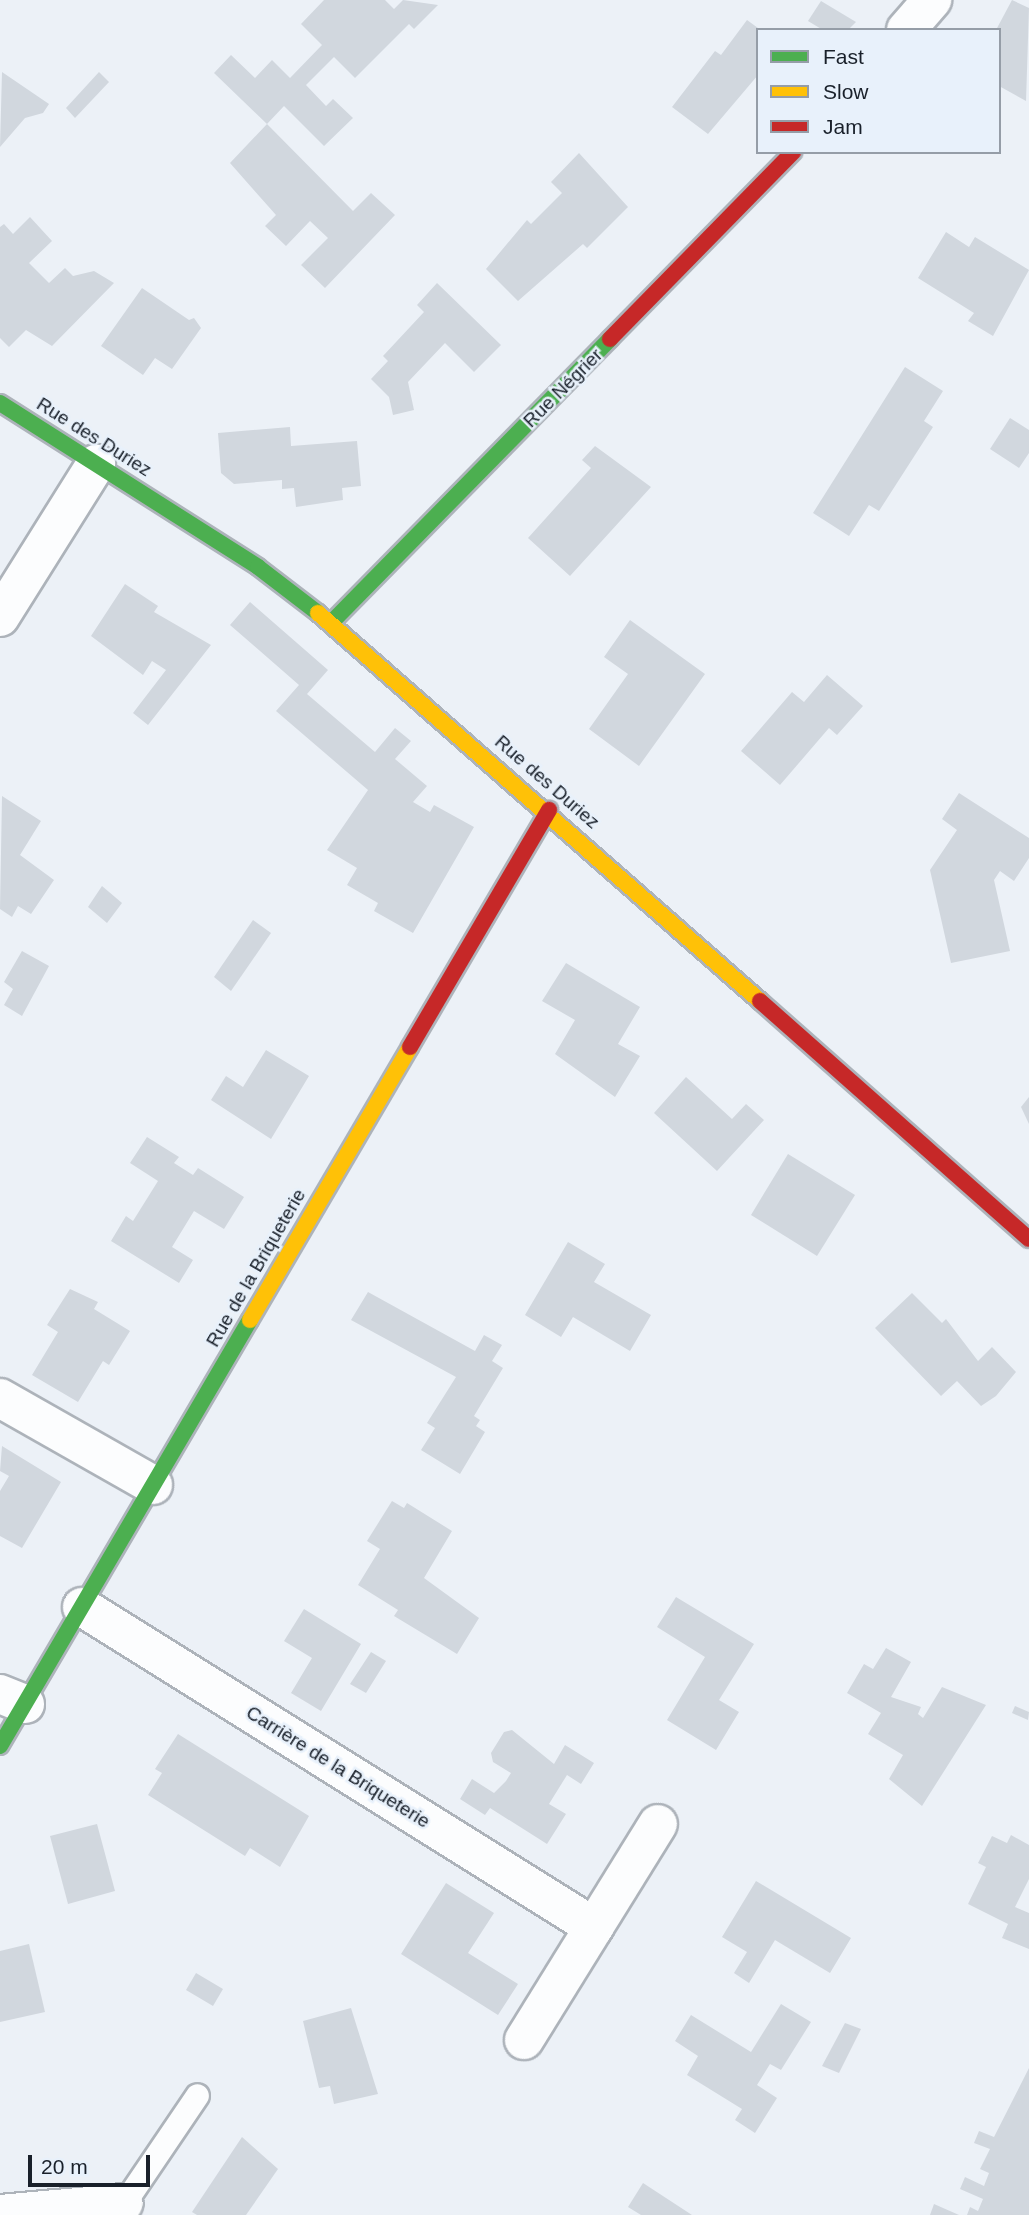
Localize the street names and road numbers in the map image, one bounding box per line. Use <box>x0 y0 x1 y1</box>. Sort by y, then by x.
street label: Rue Négrier <box>519 344 607 432</box>
street label: Rue des Duriez <box>32 393 156 481</box>
street label: Rue des Duriez <box>490 730 604 834</box>
street label: Rue de la Briqueterie <box>202 1185 310 1351</box>
street label: Carrière de la Briqueterie <box>242 1701 434 1833</box>

